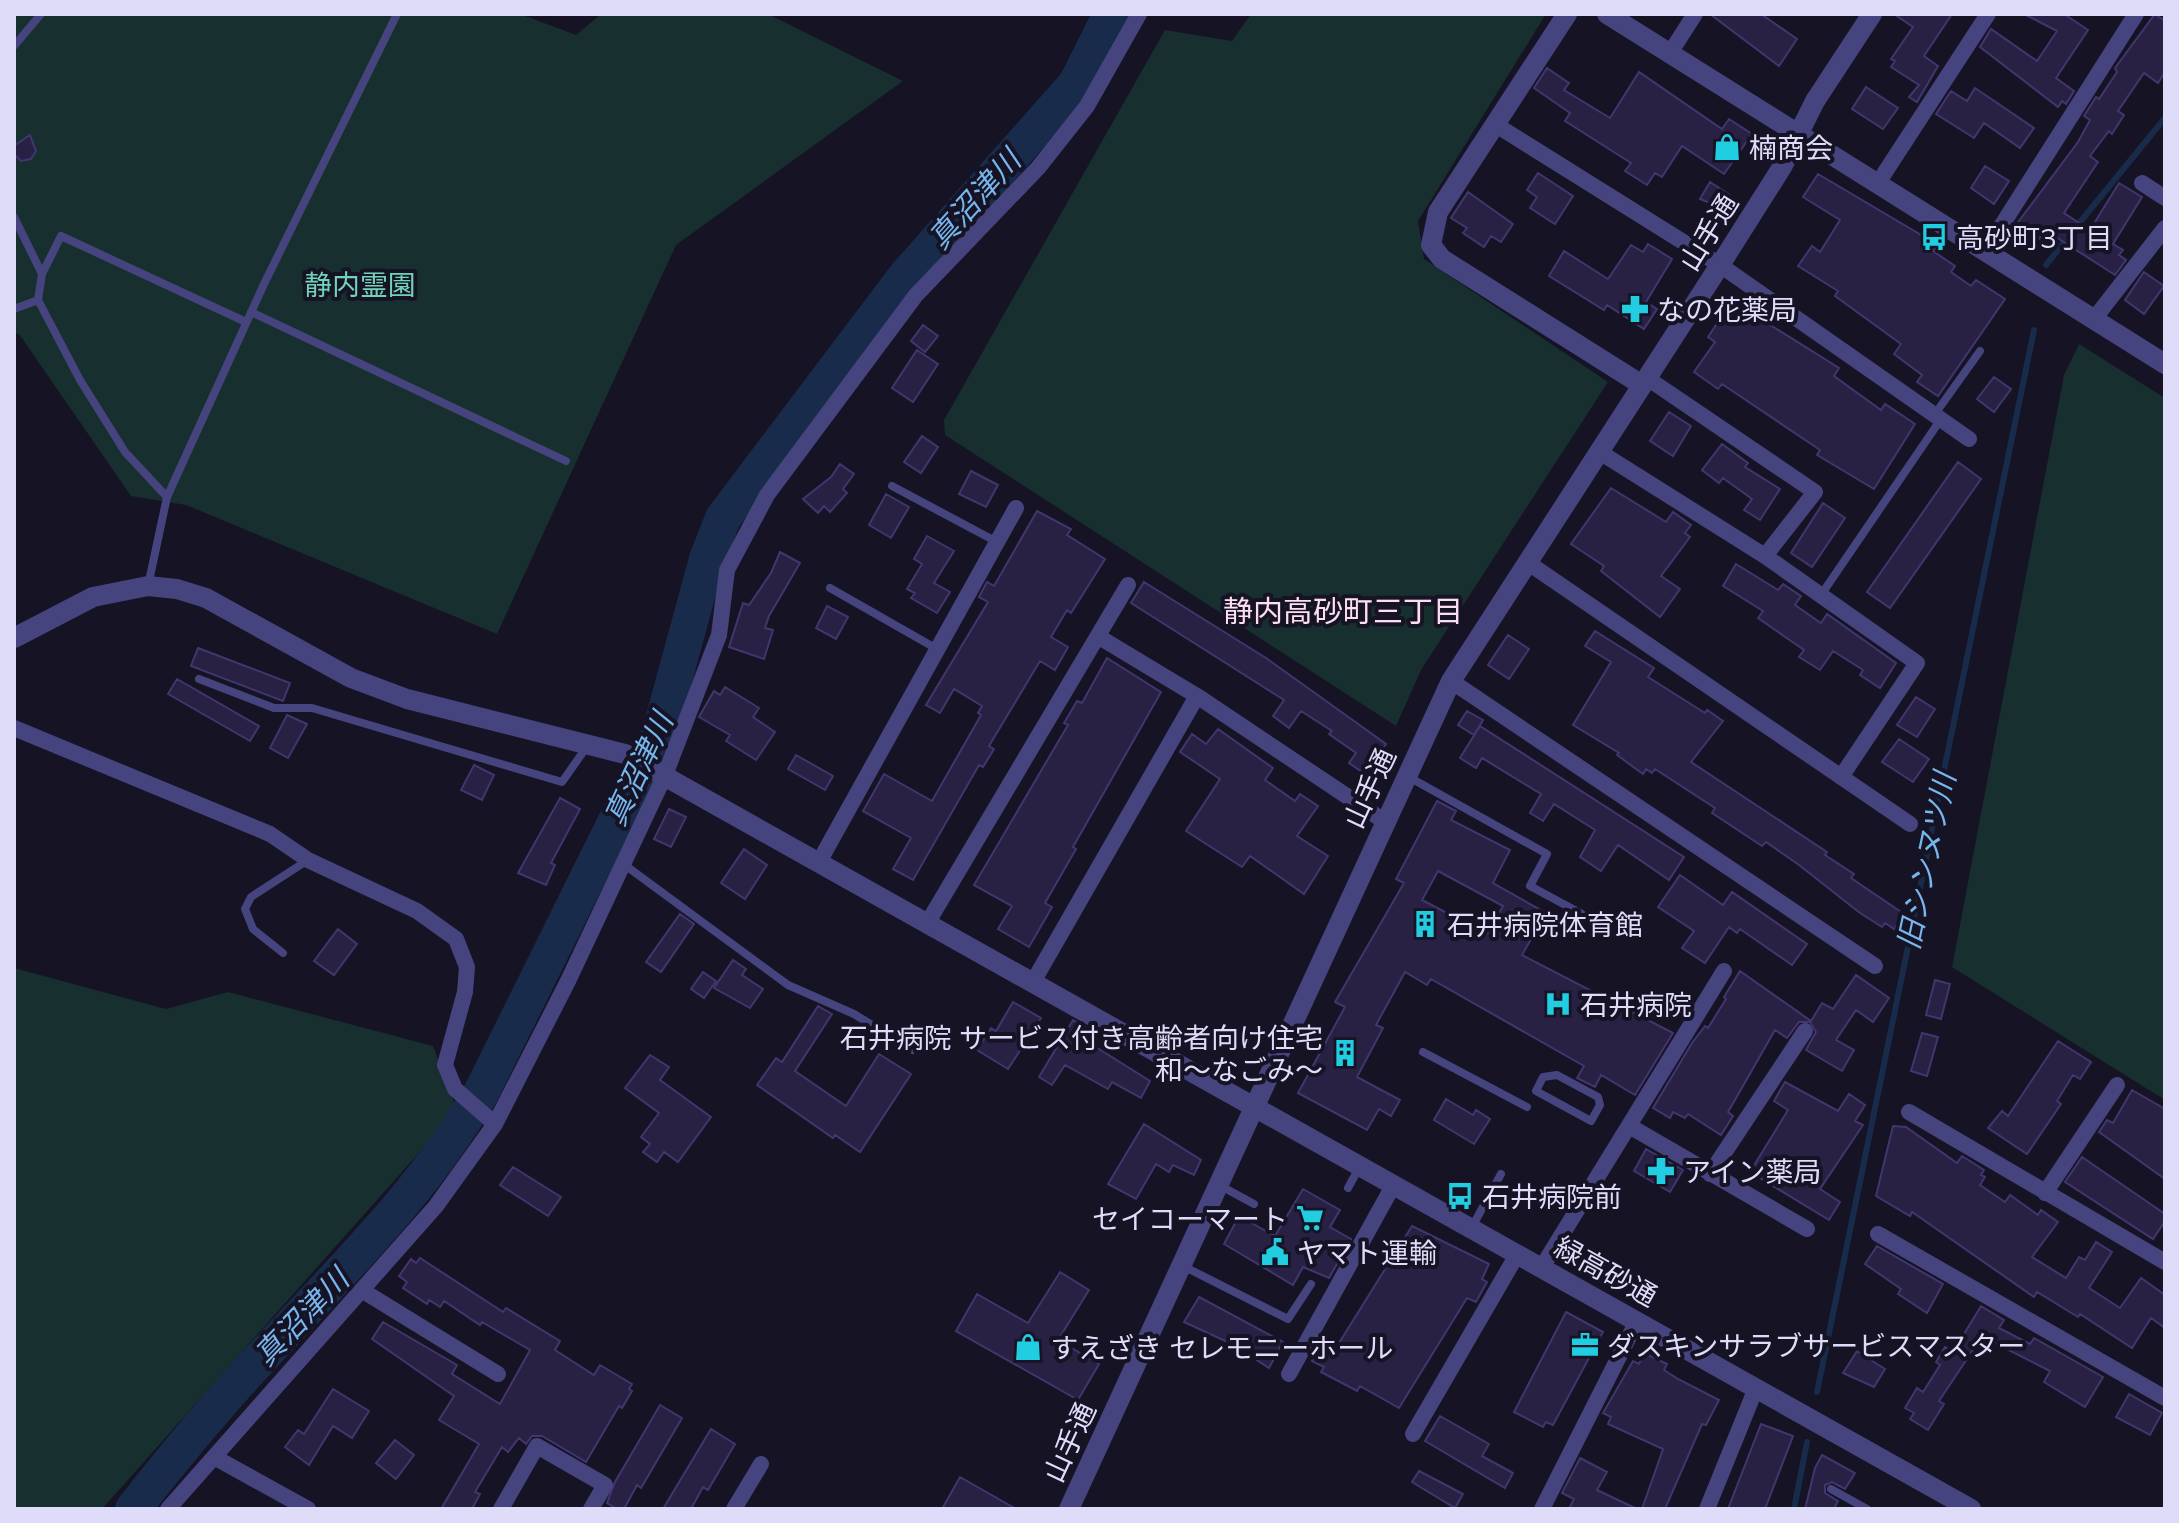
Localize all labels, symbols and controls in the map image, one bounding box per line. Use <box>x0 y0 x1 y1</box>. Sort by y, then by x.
place label: 楠商会 <box>1749 130 1833 165</box>
shop icon: 楠商会 <box>1712 132 1742 162</box>
water label: 真沼津川 <box>920 139 1030 256</box>
street label: 山手通 <box>1671 187 1745 277</box>
place label: 高砂町3丁目 <box>1956 220 2113 255</box>
bus stop icon: 高砂町3丁目 <box>1919 222 1949 252</box>
park label: 静内霊園 <box>304 267 416 302</box>
place label: なの花薬局 <box>1657 292 1797 327</box>
pharmacy icon: なの花薬局 <box>1620 294 1650 324</box>
district label: 静内高砂町三丁目 <box>1223 592 1463 630</box>
water label: 真沼津川 <box>595 704 682 831</box>
street label: 山手通 <box>1335 743 1403 833</box>
water label: 旧シンヌツ川 <box>1889 766 1964 953</box>
place label: 石井病院体育館 <box>1447 907 1643 942</box>
building icon: 石井病院体育館 <box>1410 909 1440 939</box>
place label: 石井病院 <box>1580 987 1692 1022</box>
hospital icon: 石井病院 <box>1543 989 1573 1019</box>
place label: 石井病院 サービス付き高齢者向け住宅 和～なごみ～ <box>840 1020 1323 1087</box>
building icon: 石井病院 サービス付き高齢者向け住宅 和～なごみ～ <box>1330 1038 1360 1068</box>
place label: アイン薬局 <box>1683 1154 1822 1189</box>
pharmacy icon: アイン薬局 <box>1646 1156 1676 1186</box>
place label: 石井病院前 <box>1482 1179 1622 1214</box>
bus stop icon: 石井病院前 <box>1445 1181 1475 1211</box>
place label: セイコーマート <box>1092 1201 1288 1236</box>
supermarket icon: セイコーマート <box>1295 1203 1325 1233</box>
street label: 緑高砂通 <box>1549 1229 1663 1313</box>
place label: ヤマト運輸 <box>1297 1235 1437 1270</box>
public building icon: ヤマト運輸 <box>1260 1237 1290 1267</box>
water label: 真沼津川 <box>246 1258 358 1373</box>
place label: ダスキンサラブサービスマスター <box>1607 1328 2025 1363</box>
place label: すえざき セレモニーホール <box>1050 1330 1393 1365</box>
office icon: ダスキンサラブサービスマスター <box>1570 1330 1600 1360</box>
shop icon: すえざき セレモニーホール <box>1013 1332 1043 1362</box>
street label: 山手通 <box>1035 1397 1103 1487</box>

